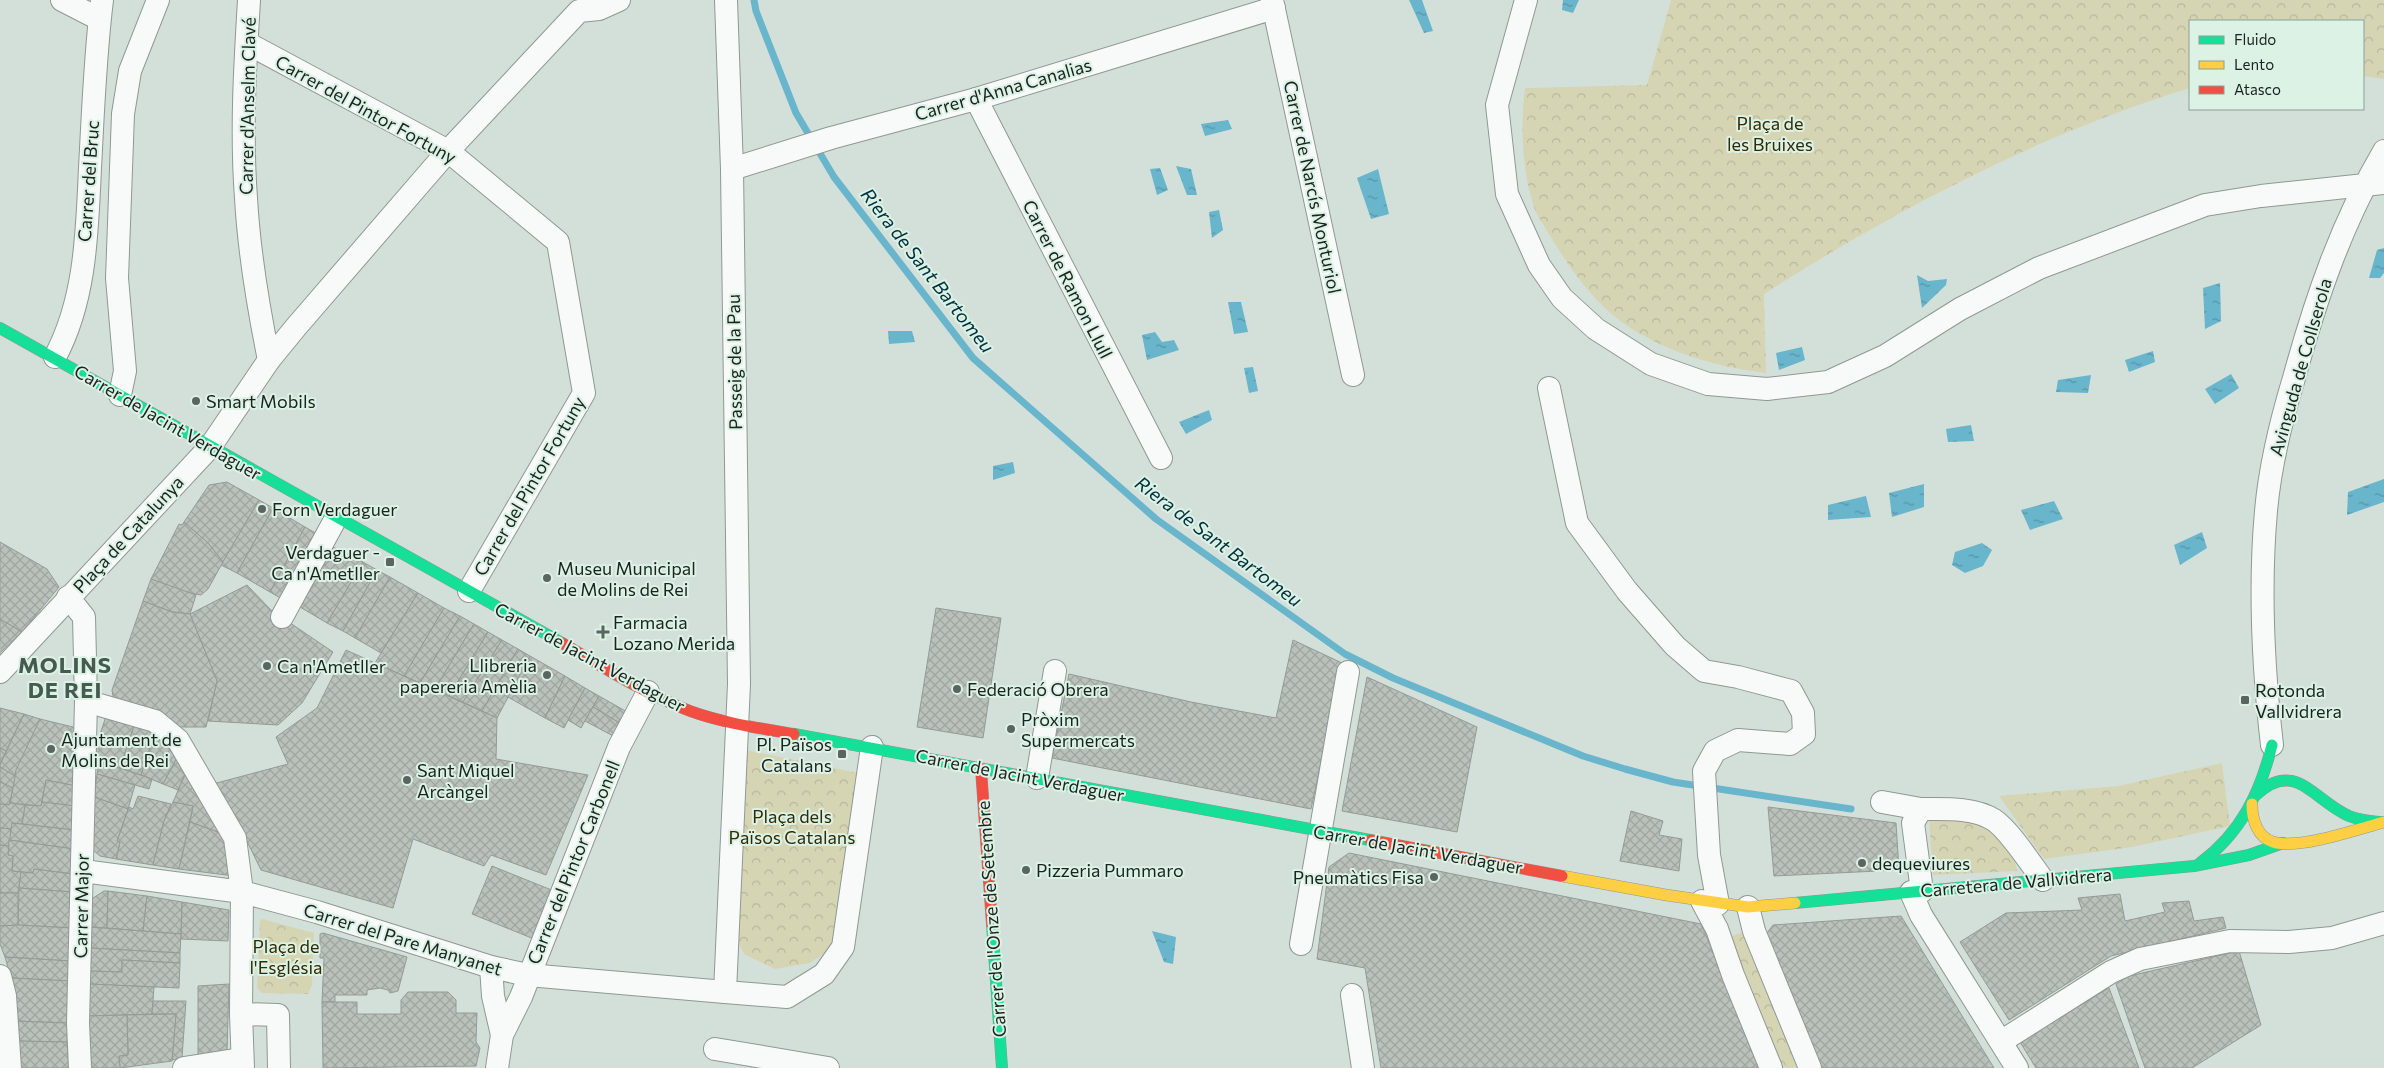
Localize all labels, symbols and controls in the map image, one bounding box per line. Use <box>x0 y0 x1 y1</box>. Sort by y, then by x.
street label: Carrer d'Anselm Clavé <box>234 17 260 195</box>
legend <box>2189 20 2364 110</box>
text: Fluido <box>2234 30 2276 48</box>
street label: Carrer del Pintor Fortuny <box>272 50 460 168</box>
street label: Carrer d'Anna Canalias <box>912 53 1094 125</box>
text: Lento <box>2234 55 2274 73</box>
street label: Carrer de Narcís Monturiol <box>1280 79 1346 295</box>
text: Atasco <box>2234 80 2281 98</box>
park label: Plaça de les Bruixes <box>1727 112 1813 155</box>
street label: Carrer del Bruc <box>73 119 103 242</box>
water label: Riera de Sant Bartomeu <box>857 183 1000 357</box>
street label: Carrer de Ramon Llull <box>1018 196 1118 362</box>
street label: Avinguda de Collserola <box>2264 276 2336 458</box>
street label: Passeig de la Pau <box>722 294 746 430</box>
street label: Carrer de Jacint Verdaguer <box>71 359 265 485</box>
place label: Smart Mobils <box>206 390 316 412</box>
street label: Carrer del Pintor Fortuny <box>469 392 589 580</box>
marker: Smart Mobils <box>190 395 202 407</box>
street label: Plaça de Catalunya <box>68 471 188 597</box>
water label: Riera de Sant Bartomeu <box>1131 471 1307 611</box>
place label: Forn Verdaguer <box>272 498 397 520</box>
marker: Forn Verdaguer <box>256 503 268 515</box>
place label: Verdaguer - Ca n'Ametller <box>271 541 380 584</box>
marker: Verdaguer - Ca n'Ametller <box>384 556 396 568</box>
place label: Museu Municipal de Molins de Rei <box>557 557 696 600</box>
marker: Museu Municipal de Molins de Rei <box>541 572 553 584</box>
street label: Carrer de Jacint Verdaguer <box>491 597 689 717</box>
place label: Farmacia Lozano Merida <box>613 611 735 654</box>
marker: Farmacia Lozano Merida <box>597 626 609 638</box>
district label: MOLINS DE REI <box>18 651 112 703</box>
place label: Llibreria papereria Amèlia <box>400 654 537 697</box>
place label: Ca n'Ametller <box>277 655 386 677</box>
marker: Ca n'Ametller <box>261 660 273 672</box>
marker: Llibreria papereria Amèlia <box>541 669 553 681</box>
place label: Federació Obrera <box>967 678 1109 700</box>
place label: Rotonda Vallvidrera <box>2255 679 2342 722</box>
marker: Federació Obrera <box>951 683 963 695</box>
marker: Rotonda Vallvidrera <box>2239 694 2251 706</box>
place label: Pròxim Supermercats <box>1021 708 1135 751</box>
marker: Pròxim Supermercats <box>1005 723 1017 735</box>
place label: Ajuntament de Molins de Rei <box>61 728 181 771</box>
place label: Pl. Països Catalans <box>756 733 832 776</box>
marker: Ajuntament de Molins de Rei <box>45 743 57 755</box>
street label: Carrer de Jacint Verdaguer <box>914 744 1126 806</box>
marker: Pl. Països Catalans <box>836 748 848 760</box>
street label: Carrer del Pintor Carbonell <box>522 757 624 967</box>
place label: Sant Miquel Arcàngel <box>417 759 515 802</box>
marker: Sant Miquel Arcàngel <box>401 774 413 786</box>
street label: Carrer de l'Onze de Setembre <box>972 800 1010 1038</box>
park label: Plaça dels Països Catalans <box>729 805 855 848</box>
street label: Carrer de Jacint Verdaguer <box>1312 820 1524 878</box>
place label: dequeviures <box>1872 852 1970 874</box>
street label: Carrer Major <box>69 853 93 959</box>
marker: dequeviures <box>1856 857 1868 869</box>
place label: Pizzeria Pummaro <box>1036 859 1184 881</box>
street label: Carretera de Vallvidrera <box>1919 863 2113 901</box>
marker: Pizzeria Pummaro <box>1020 864 1032 876</box>
place label: Pneumàtics Fisa <box>1293 866 1424 888</box>
marker: Pneumàtics Fisa <box>1428 871 1440 883</box>
street label: Carrer del Pare Manyanet <box>301 898 505 980</box>
park label: Plaça de l'Església <box>249 935 323 978</box>

